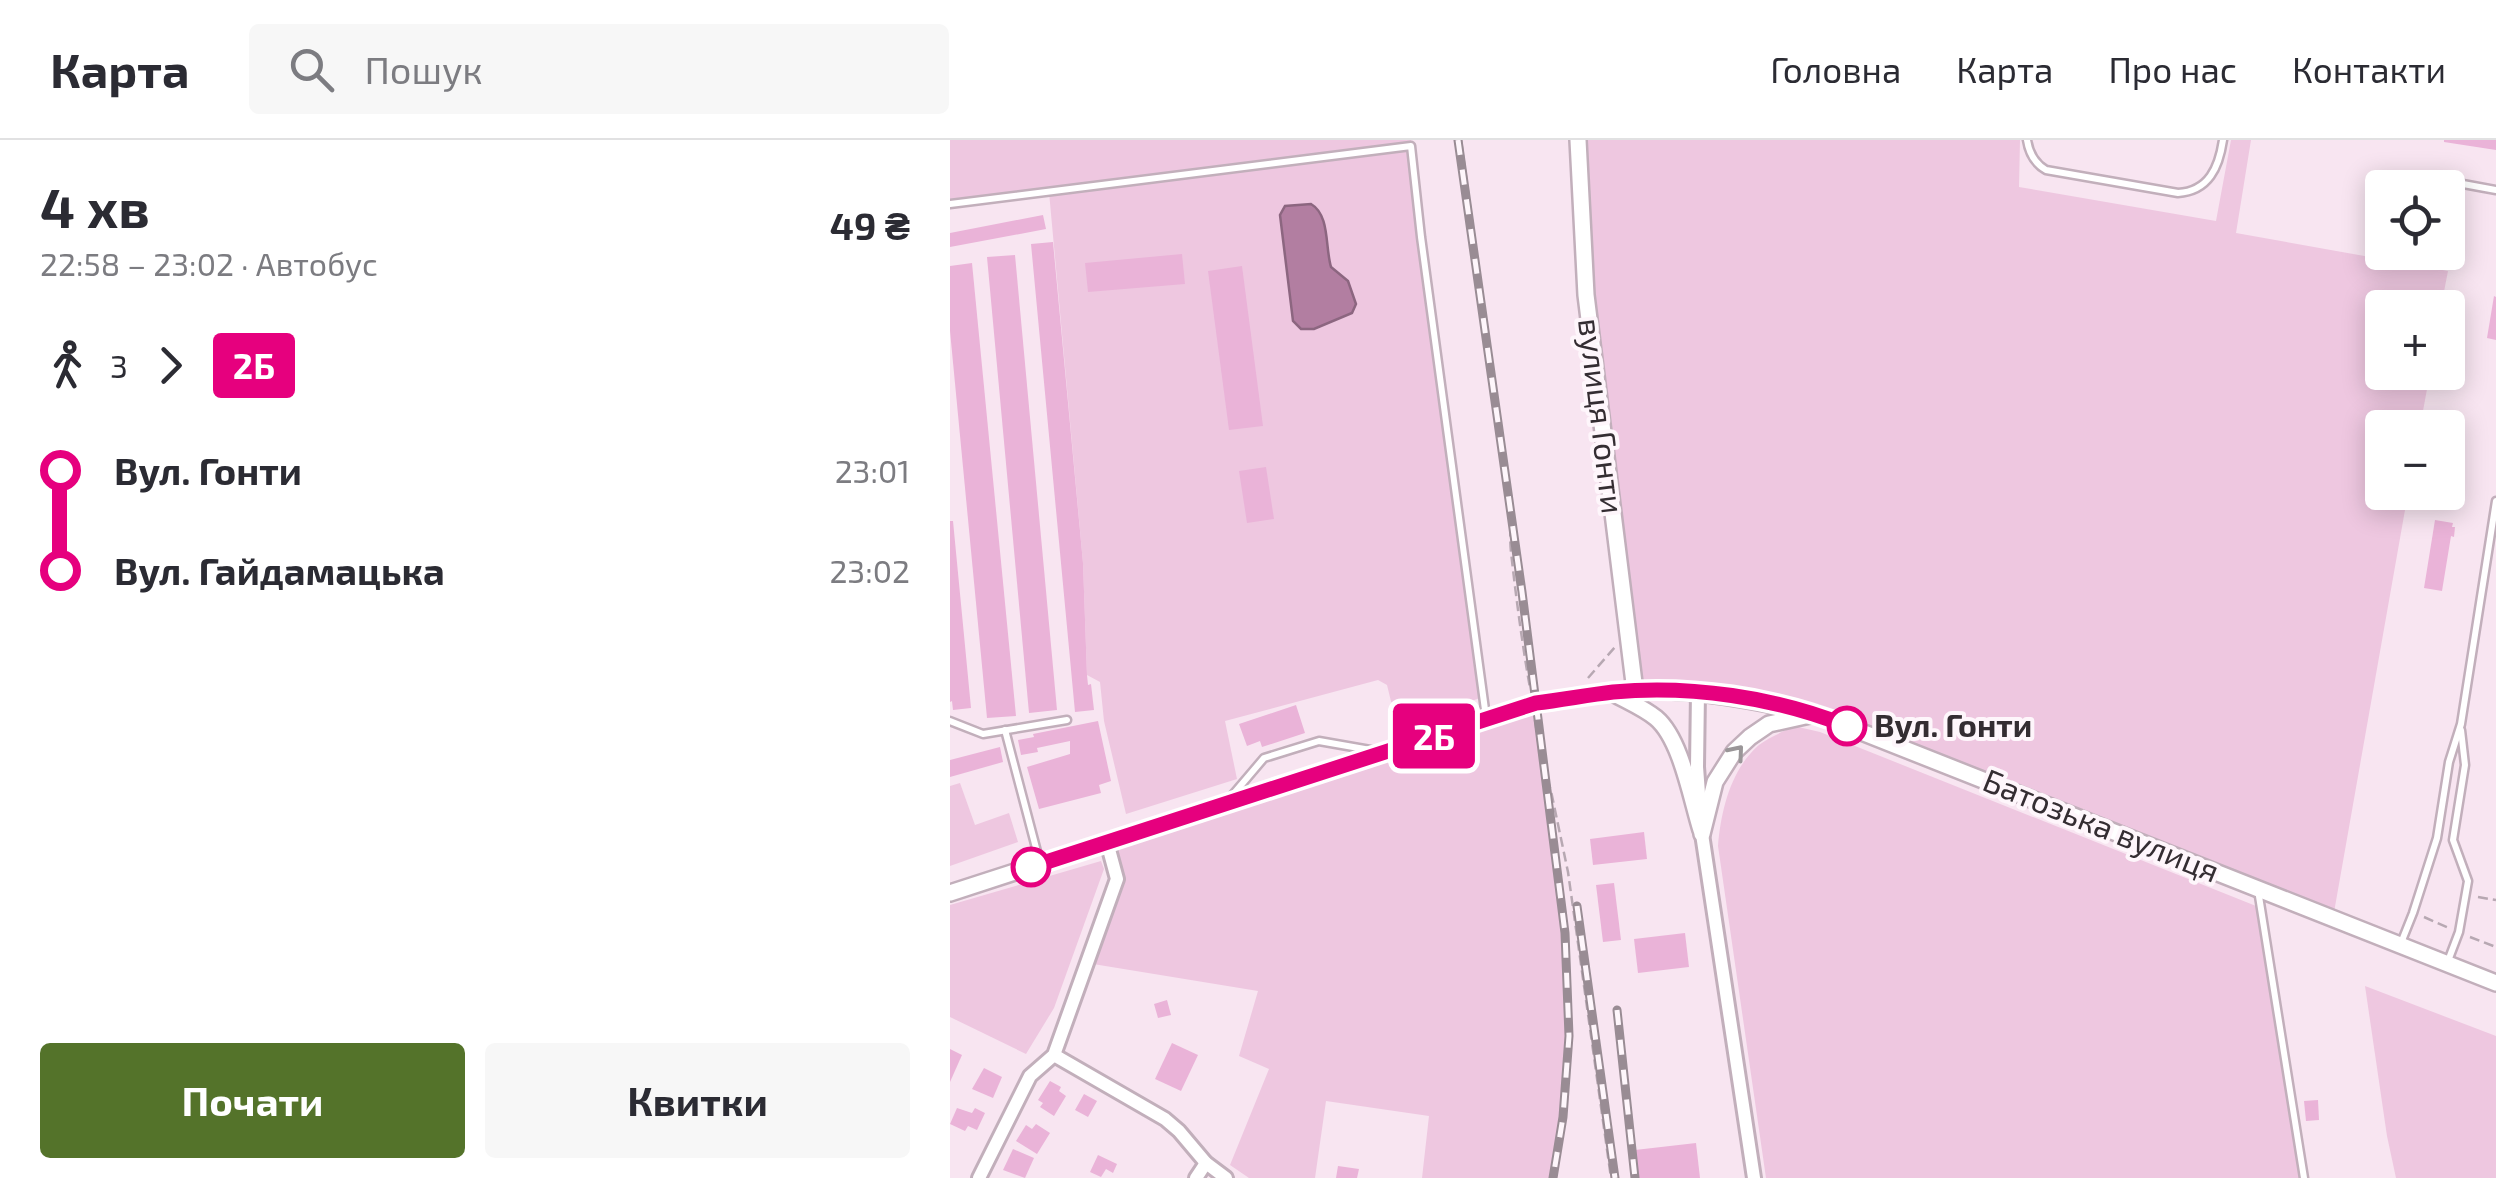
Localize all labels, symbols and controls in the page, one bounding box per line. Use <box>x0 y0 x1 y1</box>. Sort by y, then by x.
search box <box>249 24 949 114</box>
text: Карта <box>50 40 189 98</box>
icon: search <box>284 42 339 97</box>
text: Пошук <box>364 46 483 92</box>
text: Головна <box>1770 48 1901 90</box>
text: Карта <box>1956 48 2053 90</box>
text: Про нас <box>2108 48 2237 90</box>
text: Контакти <box>2292 48 2446 90</box>
map controls <box>2365 170 2465 510</box>
button: locate <box>2365 170 2465 270</box>
text: 4 хв <box>40 173 150 239</box>
text: 49 ₴ <box>830 202 910 248</box>
text: 22:58 – 23:02 · Автобус <box>40 244 378 282</box>
button: + <box>2365 290 2465 390</box>
street label: вулиця Гонти <box>1571 316 1634 516</box>
icon: walk <box>40 338 95 393</box>
icon: forward <box>143 338 198 393</box>
text: 2Б <box>233 344 275 386</box>
text: 3 <box>110 346 128 384</box>
button: − <box>2365 410 2465 510</box>
text: Вул. Гонти <box>114 447 302 493</box>
text: 23:01 <box>835 451 910 489</box>
text: Вул. Гайдамацька <box>114 547 445 593</box>
text: 23:02 <box>829 551 910 589</box>
line badge: 2Б <box>1389 704 1479 768</box>
place label: Вул. Гонти <box>1874 705 2032 744</box>
marker: Вул. Гонти <box>1828 707 1866 745</box>
text: 2Б <box>1413 715 1455 757</box>
one-way arrow <box>1725 745 1743 763</box>
street label: Батозька вулиця <box>1978 759 2225 890</box>
unlabelled marker <box>1012 848 1050 886</box>
button: Почати <box>40 1043 465 1158</box>
button: Квитки <box>485 1043 910 1158</box>

